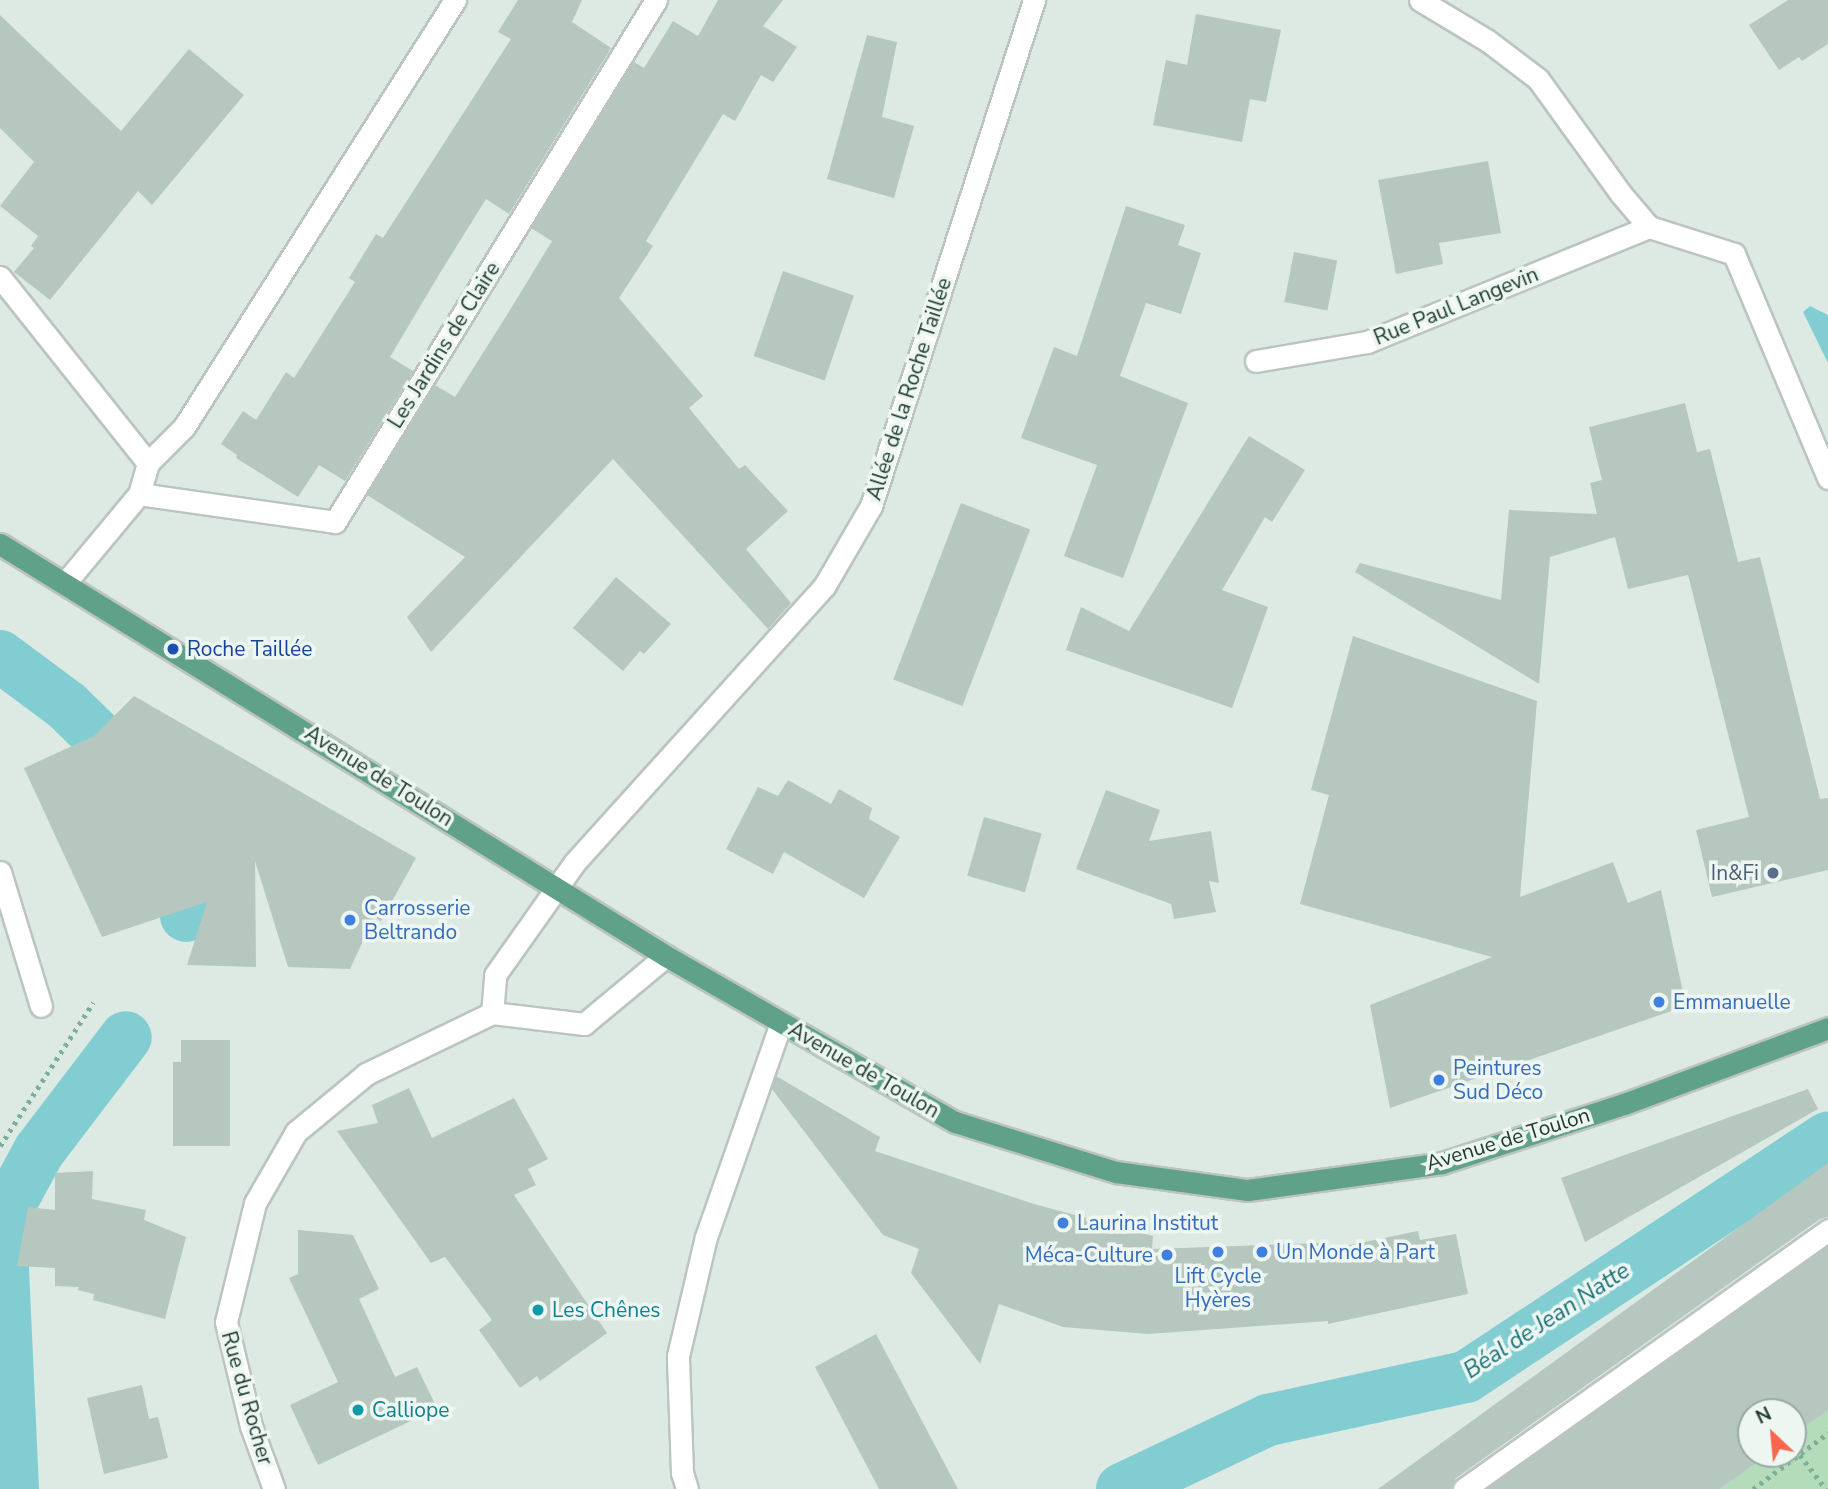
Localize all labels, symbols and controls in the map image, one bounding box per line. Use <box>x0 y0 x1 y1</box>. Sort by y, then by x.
street label: Les Jardins de Claire <box>383 257 505 433</box>
street label: Rue Paul Langevin <box>1370 262 1542 350</box>
street label: Allée de la Roche Taillée <box>861 275 957 503</box>
place label: Roche Taillée <box>187 636 312 662</box>
marker: Roche Taillée <box>165 641 181 657</box>
street label: Avenue de Toulon <box>300 720 458 832</box>
place label: In&Fi <box>1711 860 1759 886</box>
marker: In&Fi <box>1765 865 1781 881</box>
place label: Carrosserie Beltrando <box>364 895 470 945</box>
marker: Carrosserie Beltrando <box>342 912 358 928</box>
place label: Emmanuelle <box>1673 989 1791 1015</box>
marker: Emmanuelle <box>1651 994 1667 1010</box>
street label: Avenue de Toulon <box>784 1017 944 1123</box>
place label: Peintures Sud Déco <box>1453 1055 1543 1105</box>
marker: Peintures Sud Déco <box>1431 1072 1447 1088</box>
street label: Avenue de Toulon <box>1423 1102 1593 1176</box>
place label: Laurina Institut <box>1077 1210 1218 1236</box>
marker: Laurina Institut <box>1055 1215 1071 1231</box>
place label: Un Monde à Part <box>1276 1239 1435 1265</box>
place label: Méca-Culture <box>1025 1242 1153 1268</box>
marker: Lift Cycle Hyères <box>1210 1244 1226 1260</box>
marker: Un Monde à Part <box>1254 1244 1270 1260</box>
marker: Méca-Culture <box>1159 1247 1175 1263</box>
water label: Béal de Jean Natte <box>1459 1257 1635 1385</box>
place label: Lift Cycle Hyères <box>1175 1263 1261 1313</box>
place label: Les Chênes <box>552 1297 660 1323</box>
marker: Les Chênes <box>530 1302 546 1318</box>
street label: Rue du Rocher <box>216 1328 278 1468</box>
place label: Calliope <box>372 1397 449 1423</box>
north arrow <box>1737 1398 1807 1468</box>
text: N <box>1752 1401 1776 1431</box>
marker: Calliope <box>350 1402 366 1418</box>

